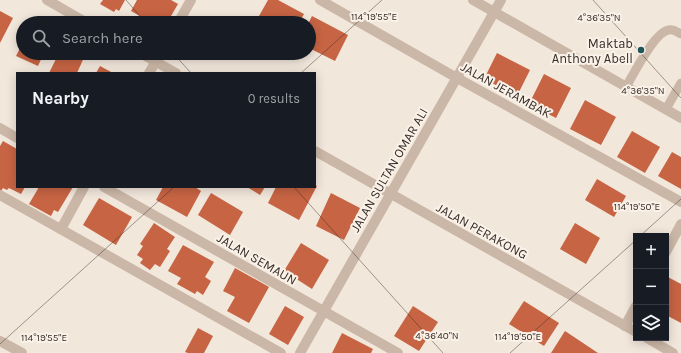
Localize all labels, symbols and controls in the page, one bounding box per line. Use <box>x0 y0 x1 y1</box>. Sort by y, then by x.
text: 114°19'55"E <box>351 11 397 23</box>
text: 4°36'35"N <box>577 12 621 24</box>
search box <box>16 16 316 60</box>
icon: search <box>30 27 52 49</box>
text: Search here <box>62 29 143 47</box>
place label: Maktab Anthony Abell <box>552 36 633 66</box>
marker: Maktab Anthony Abell <box>636 45 646 55</box>
street label: JALAN JERAMBAK <box>458 59 554 121</box>
text: 4°36'35"N <box>621 85 665 97</box>
text: Nearby <box>32 88 89 108</box>
text: 0 results <box>248 91 300 106</box>
street label: JALAN SULTAN OMAR ALI <box>347 105 431 235</box>
street label: JALAN PERAKONG <box>434 200 530 262</box>
text: 114°19'50"E <box>614 201 660 213</box>
street label: JALAN SEMAUN <box>215 230 299 288</box>
map controls <box>633 233 669 341</box>
button: + <box>633 233 669 269</box>
button: − <box>633 269 669 305</box>
button: layers <box>633 305 669 341</box>
text: 4°36'40"N <box>415 330 459 342</box>
text: 114°19'50"E <box>495 331 541 343</box>
text: 114°19'55"E <box>21 332 67 344</box>

